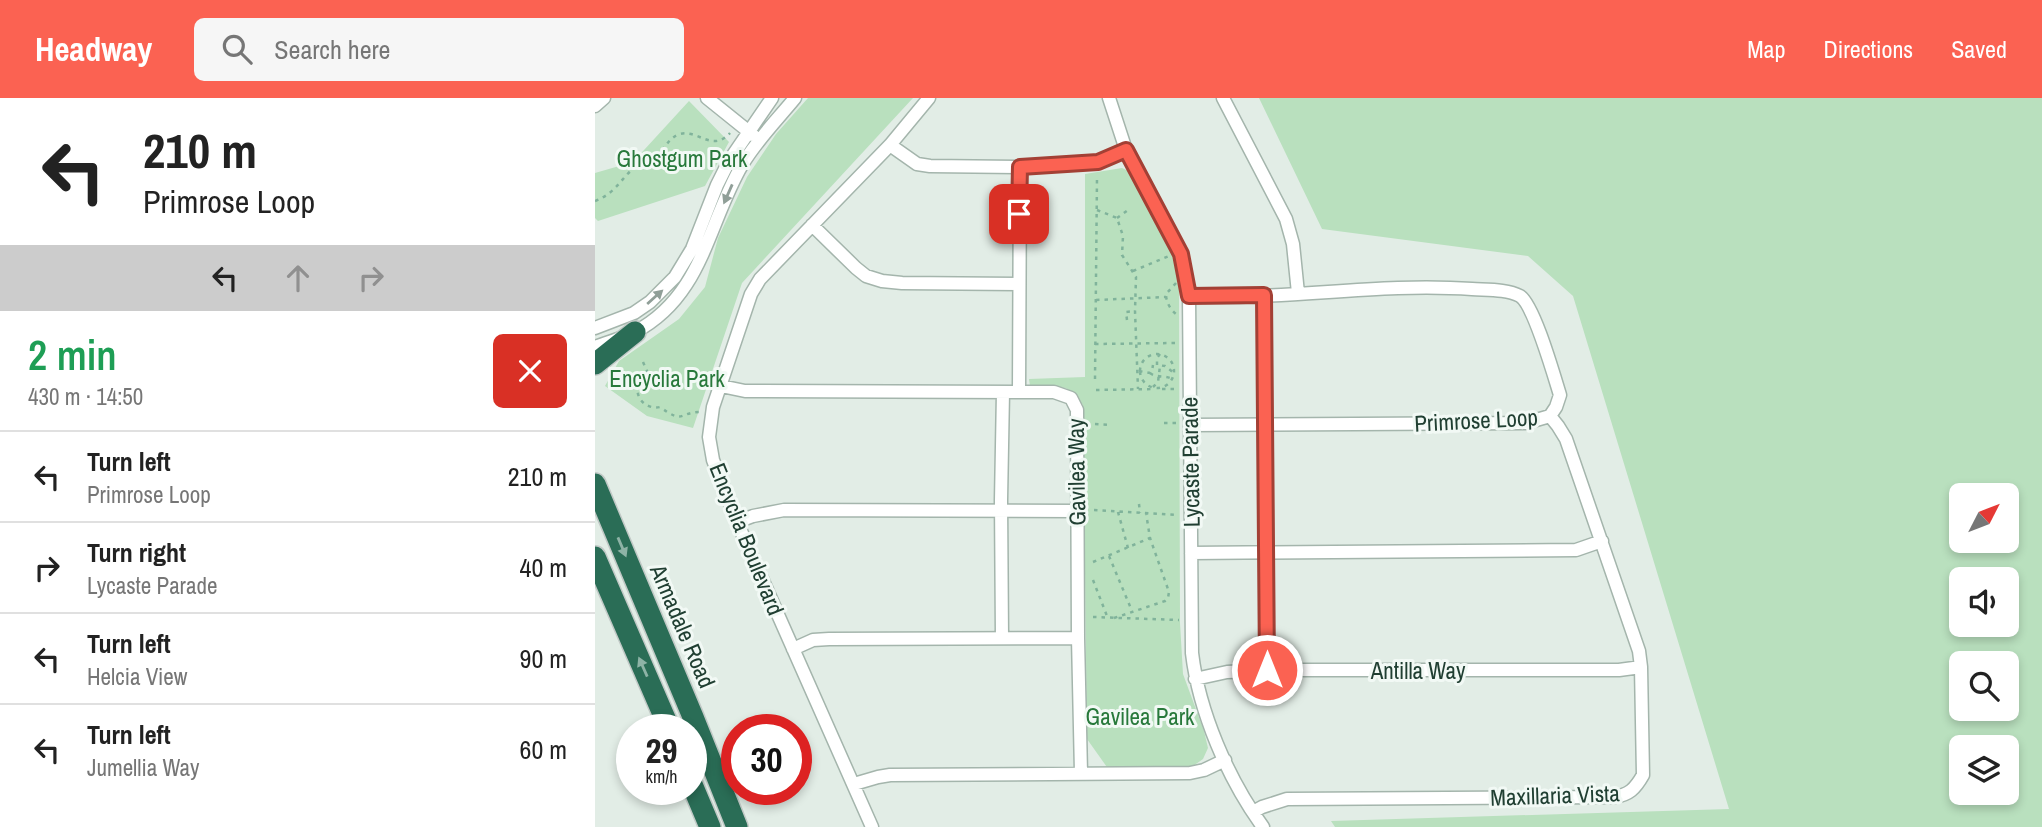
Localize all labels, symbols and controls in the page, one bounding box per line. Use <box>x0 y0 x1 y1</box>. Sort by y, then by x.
search box <box>194 18 684 81</box>
text: Headway <box>35 27 152 71</box>
icon: search <box>218 30 256 68</box>
text: Search here <box>274 32 390 67</box>
text: Map <box>1747 33 1785 65</box>
text: Directions <box>1823 33 1913 65</box>
text: Saved <box>1951 33 2007 65</box>
text: 210 m <box>143 117 257 183</box>
icon: left <box>28 126 119 217</box>
park label: Ghostgum Park <box>616 143 748 174</box>
text: Primrose Loop <box>143 180 315 223</box>
one-way arrow <box>722 184 734 204</box>
pin <box>989 184 1049 244</box>
icon: arrive <box>1000 195 1038 233</box>
icon: left <box>206 259 244 297</box>
icon: ahead <box>279 259 317 297</box>
icon: right <box>352 259 390 297</box>
one-way arrow <box>646 289 664 305</box>
text: 2 min <box>28 327 117 383</box>
button: close <box>493 334 567 408</box>
park label: Encyclia Park <box>609 363 725 394</box>
text: 430 m · 14:50 <box>28 381 143 412</box>
street label: Lycaste Parade <box>1173 397 1207 527</box>
street label: Primrose Loop <box>1413 401 1539 439</box>
street label: Gavilea Way <box>1060 418 1092 526</box>
text: Turn left <box>87 444 171 479</box>
icon: left <box>28 458 66 496</box>
street label: Encyclia Boulevard <box>702 458 792 620</box>
text: 210 m <box>508 459 567 494</box>
text: Primrose Loop <box>87 479 211 510</box>
north arrow <box>1949 483 2019 553</box>
map controls <box>1949 483 2019 805</box>
text: Turn right <box>87 535 186 570</box>
one-way arrow <box>616 537 627 558</box>
icon: right <box>28 549 66 587</box>
text: 40 m <box>520 550 567 585</box>
street label: Armadale Road <box>643 559 723 692</box>
button: sound <box>1949 567 2019 637</box>
text: Lycaste Parade <box>87 570 217 601</box>
text: Turn left <box>87 626 171 661</box>
position arrow <box>1230 633 1304 707</box>
icon: left <box>28 640 66 678</box>
text: 90 m <box>520 641 567 676</box>
button: search <box>1949 651 2019 721</box>
street label: Antilla Way <box>1370 655 1466 686</box>
one-way arrow <box>637 657 649 677</box>
text: Helcia View <box>87 661 187 692</box>
park label: Gavilea Park <box>1085 701 1195 732</box>
speed limit sign: 30 <box>721 714 812 805</box>
text: Turn left <box>87 717 171 752</box>
text: 29 <box>646 727 677 774</box>
icon: left <box>28 731 66 769</box>
text: 60 m <box>520 732 567 767</box>
button: layers <box>1949 735 2019 805</box>
text: Jumellia Way <box>87 752 200 783</box>
text: km/h <box>646 764 678 789</box>
street label: Maxillaria Vista <box>1490 777 1621 813</box>

